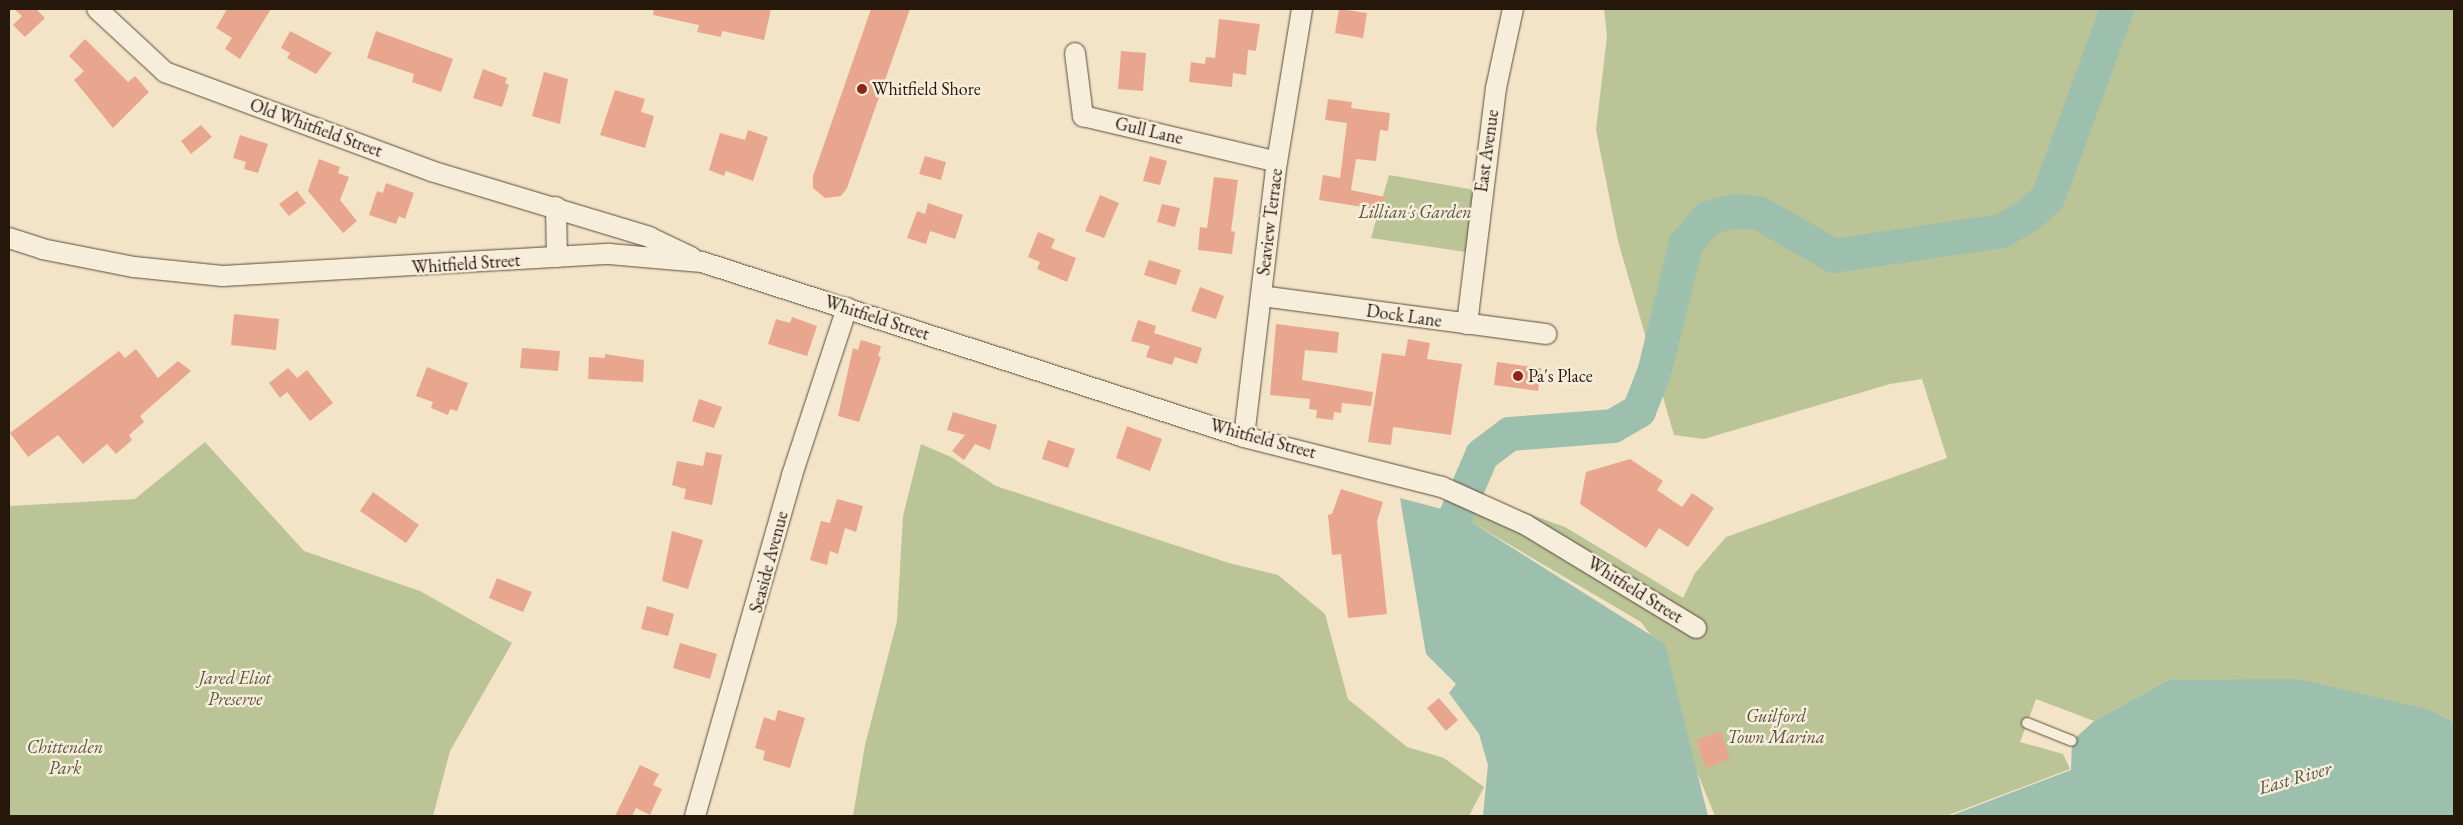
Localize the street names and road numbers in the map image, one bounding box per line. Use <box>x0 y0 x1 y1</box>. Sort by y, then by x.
street label: Old Whitfield Street <box>247 94 385 162</box>
street label: East Avenue <box>1470 108 1504 194</box>
street label: Gull Lane <box>1113 113 1185 149</box>
street label: Seaview Terrace <box>1253 167 1287 277</box>
street label: Whitfield Street <box>411 249 521 279</box>
street label: Whitfield Street <box>822 291 932 345</box>
street label: Dock Lane <box>1365 300 1443 332</box>
street label: Whitfield Street <box>1208 414 1318 464</box>
street label: Seaside Avenue <box>745 509 793 615</box>
street label: Whitfield Street <box>1583 552 1687 628</box>

